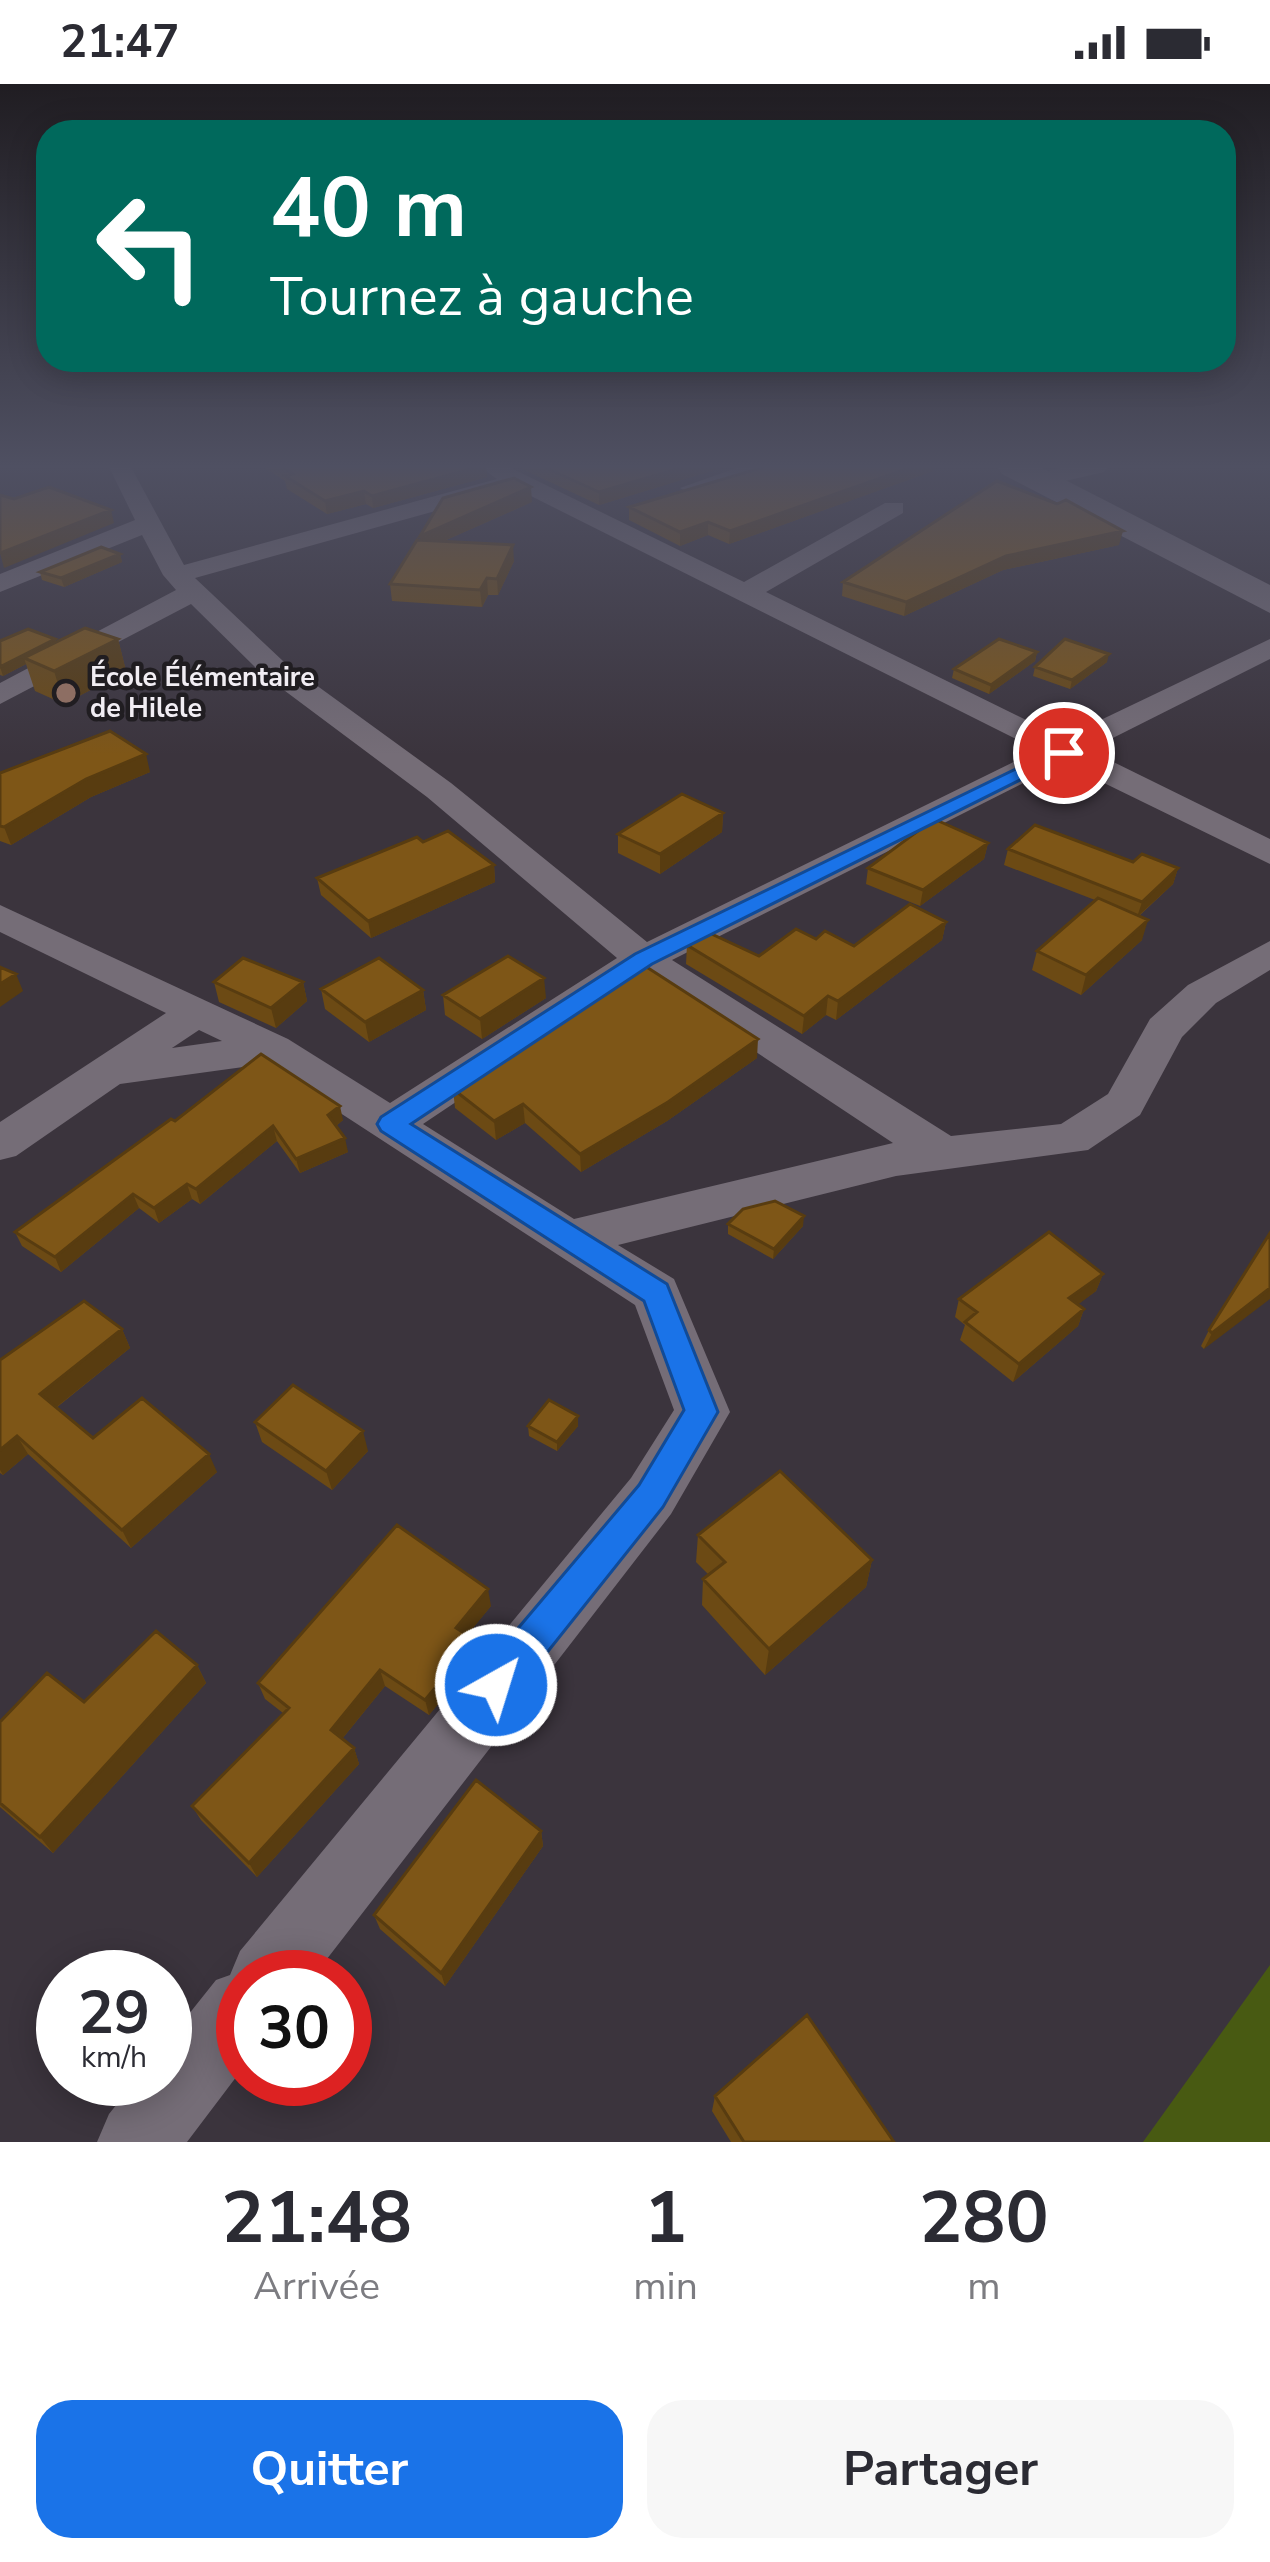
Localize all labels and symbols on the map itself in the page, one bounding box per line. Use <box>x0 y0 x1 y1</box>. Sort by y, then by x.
place label: École Élémentaire de Hilele <box>90 659 315 727</box>
marker: École Élémentaire de Hilele <box>53 680 79 706</box>
pin <box>1013 702 1115 804</box>
position arrow <box>433 1622 559 1748</box>
speed limit sign: 30 <box>216 1950 372 2106</box>

